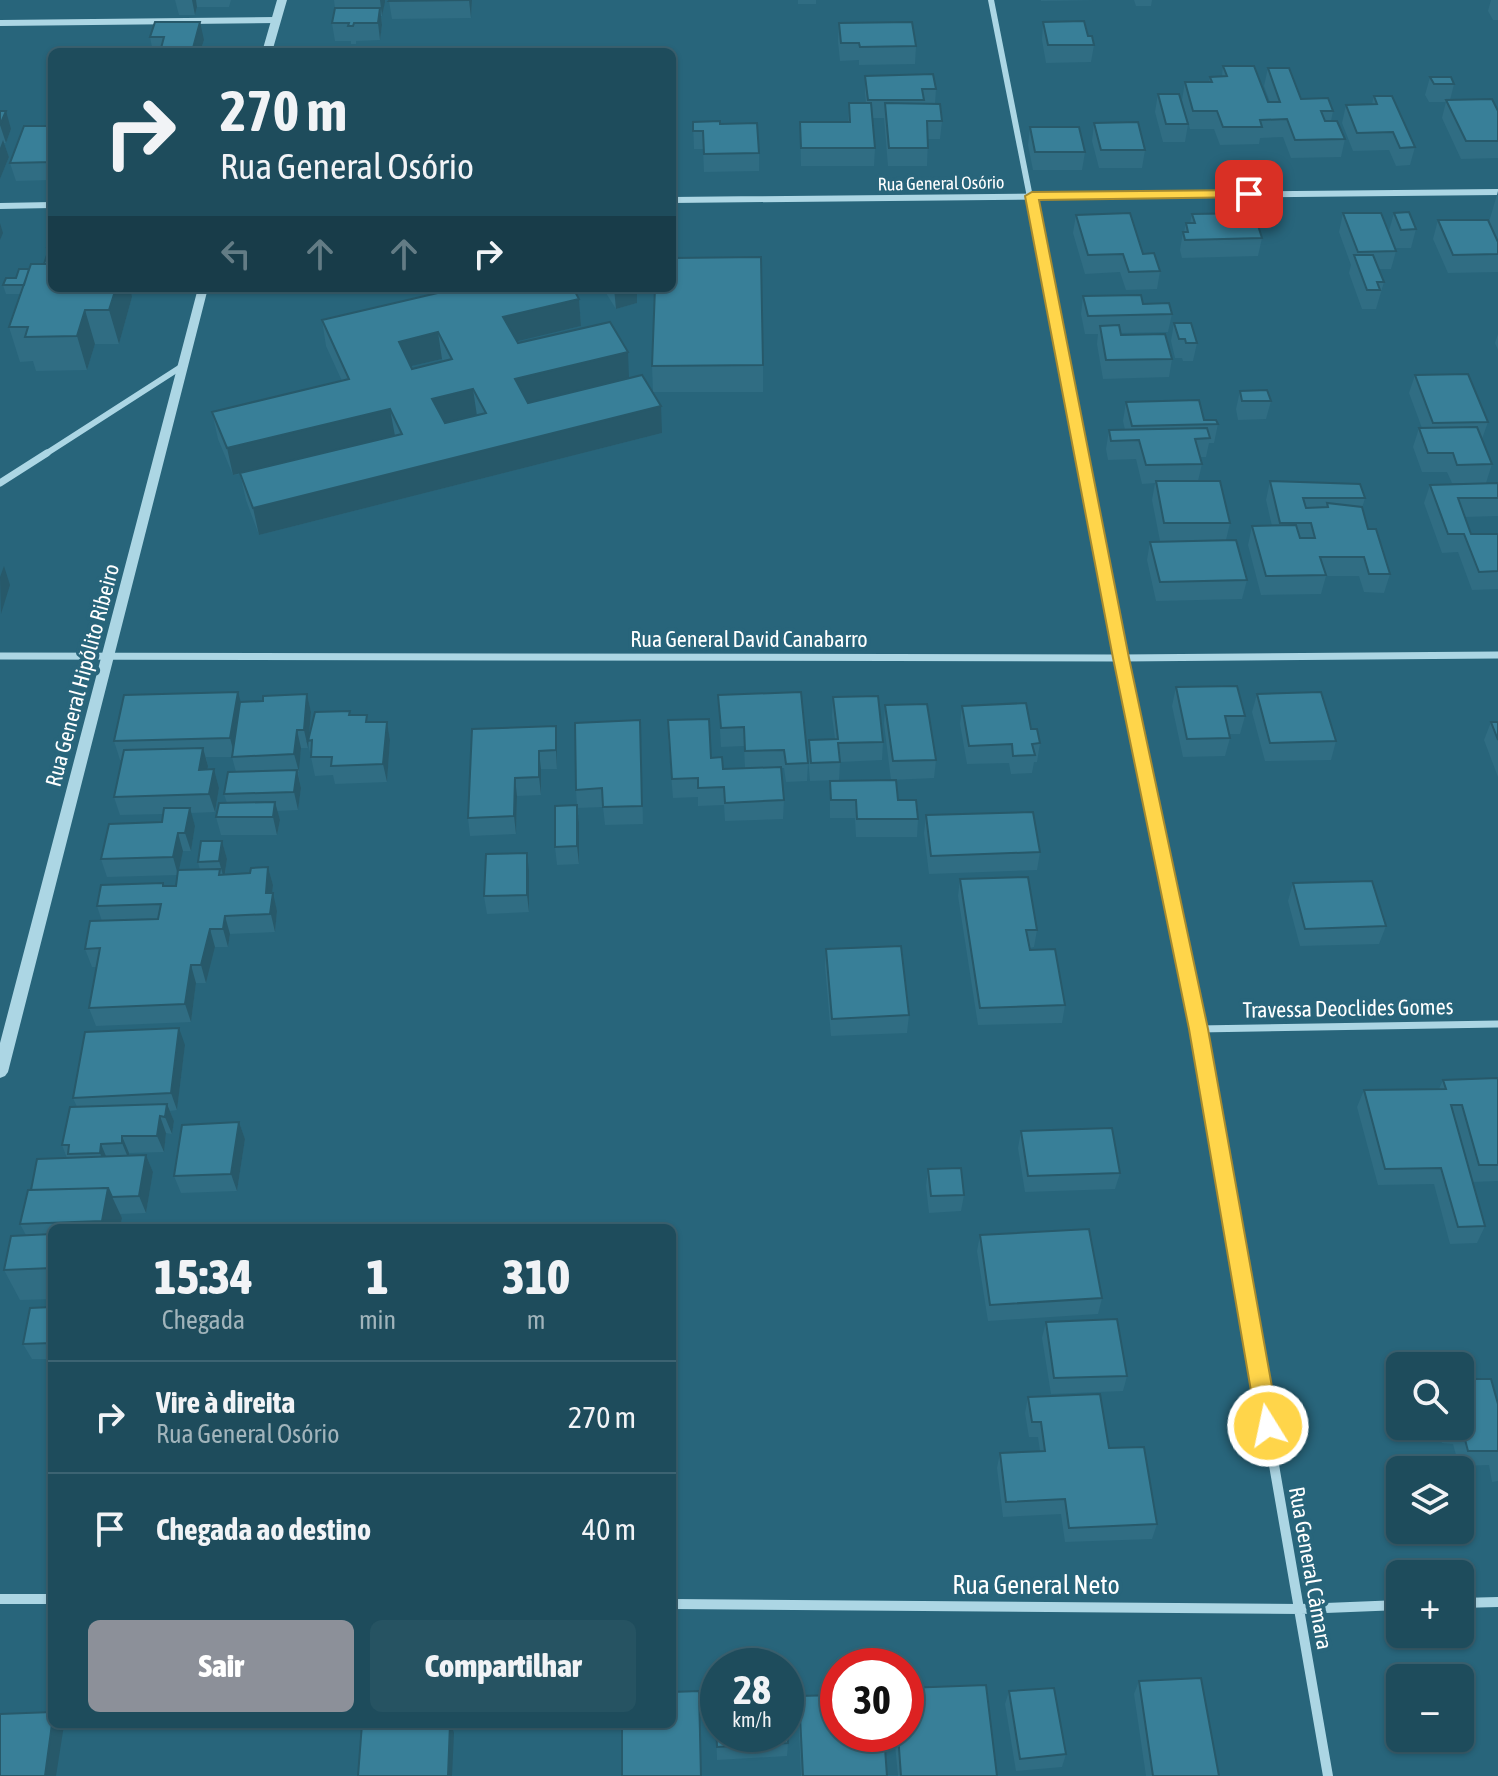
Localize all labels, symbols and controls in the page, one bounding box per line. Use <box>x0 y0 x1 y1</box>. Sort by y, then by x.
text: 270 m <box>220 79 347 143</box>
icon: right <box>88 80 192 184</box>
text: Rua General Osório <box>220 145 474 187</box>
pin <box>1215 160 1283 228</box>
street label: Rua General Osório <box>877 171 1005 195</box>
icon: arrive <box>1227 172 1271 216</box>
icon: left <box>214 232 258 276</box>
icon: ahead <box>298 232 342 276</box>
icon: ahead <box>382 232 426 276</box>
icon: right <box>466 232 510 276</box>
street label: Rua General Hipólito Ribeiro <box>40 561 124 789</box>
street label: Rua General David Canabarro <box>630 626 868 652</box>
street label: Travessa Deoclides Gomes <box>1242 993 1454 1023</box>
text: 15:34 <box>154 1249 253 1304</box>
text: 1 <box>366 1249 389 1304</box>
text: 310 <box>502 1249 570 1304</box>
text: Chegada <box>162 1305 245 1335</box>
text: min <box>359 1305 396 1335</box>
text: m <box>527 1305 545 1335</box>
map controls <box>1386 1352 1474 1752</box>
button: search <box>1386 1352 1474 1440</box>
position arrow <box>1226 1384 1310 1468</box>
text: Vire à direita <box>156 1385 295 1419</box>
icon: right <box>88 1395 132 1439</box>
text: 270 m <box>568 1400 636 1434</box>
text: Rua General Osório <box>156 1419 339 1449</box>
button: layers <box>1386 1456 1474 1544</box>
street label: Rua General Câmara <box>1284 1485 1338 1651</box>
icon: arrive <box>88 1507 132 1551</box>
text: Chegada ao destino <box>156 1512 371 1546</box>
text: 40 m <box>582 1512 636 1546</box>
button: + <box>1386 1560 1474 1648</box>
street label: Rua General Neto <box>952 1570 1120 1600</box>
button: Sair <box>88 1620 354 1712</box>
button: Compartilhar <box>370 1620 636 1712</box>
speed limit sign: 30 <box>820 1648 924 1752</box>
button: − <box>1386 1664 1474 1752</box>
text: 28 <box>733 1667 771 1712</box>
text: km/h <box>732 1708 772 1731</box>

